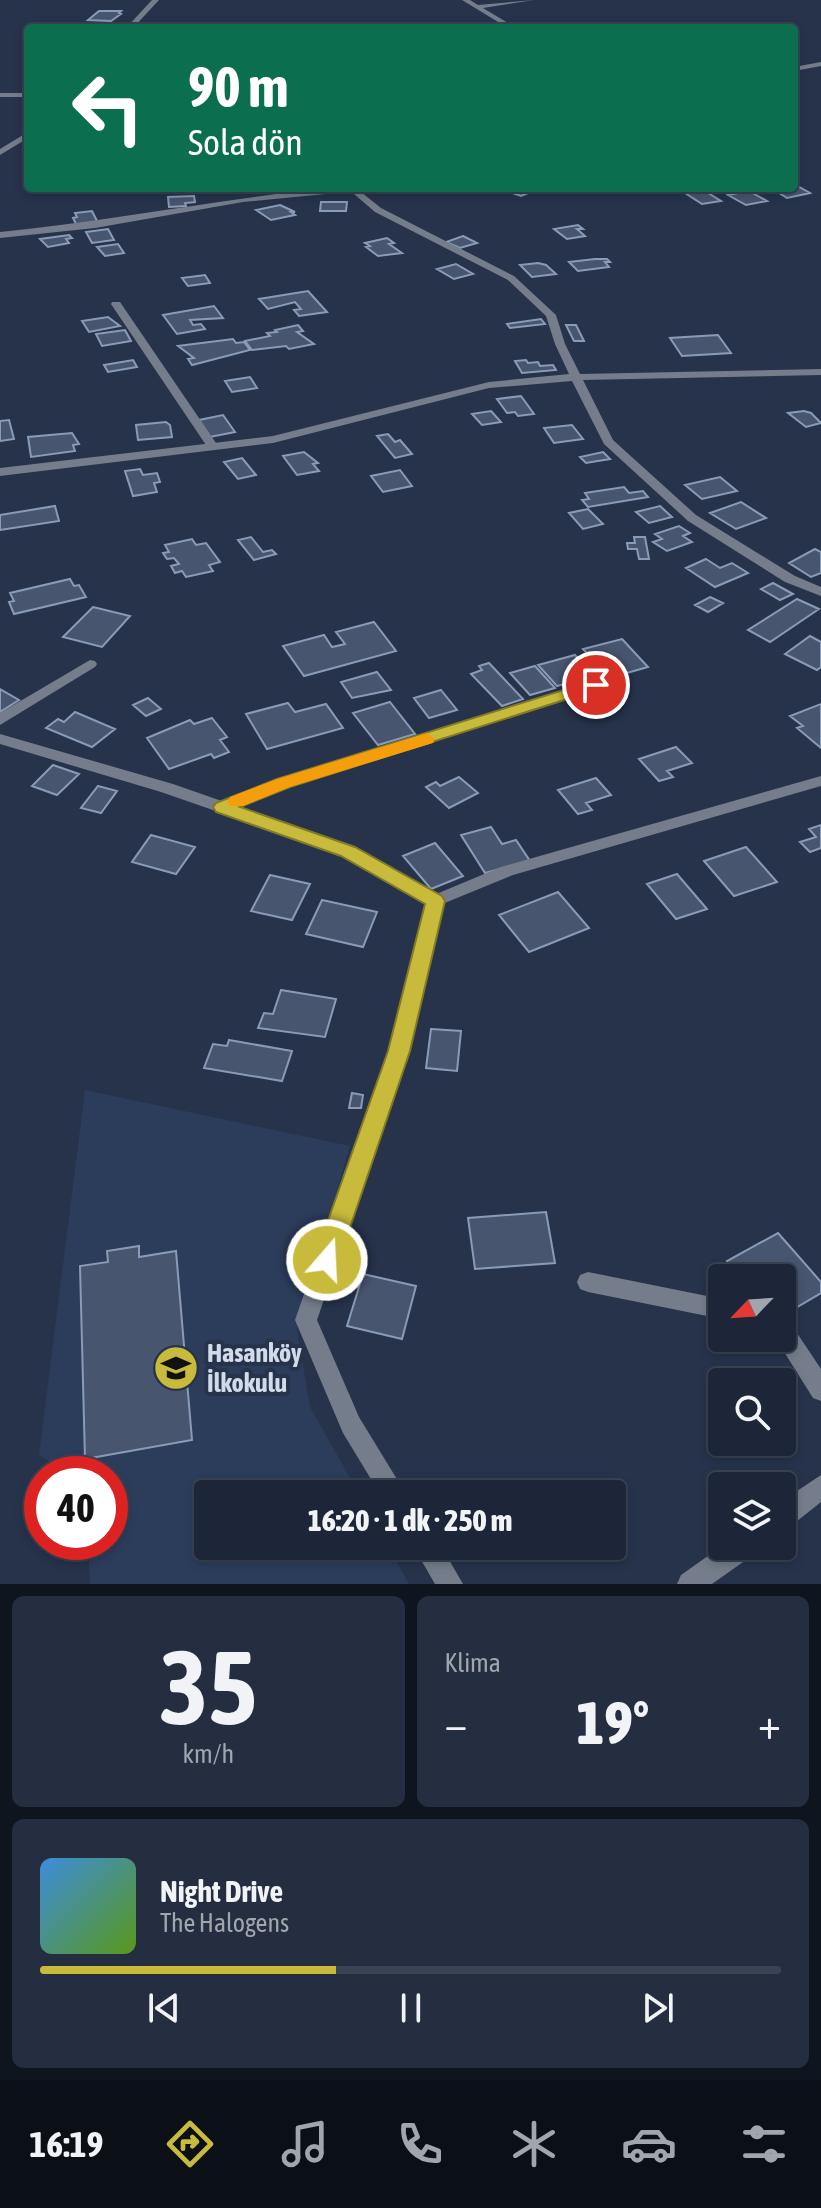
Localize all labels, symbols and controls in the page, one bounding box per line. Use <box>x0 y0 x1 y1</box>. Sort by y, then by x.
text: 90 m <box>188 55 289 119</box>
icon: left <box>56 56 160 160</box>
text: Sola dön <box>188 121 303 163</box>
pin <box>562 651 630 719</box>
icon: arrive <box>574 663 618 707</box>
position arrow <box>285 1218 369 1302</box>
north arrow <box>708 1264 796 1352</box>
map controls <box>708 1264 796 1560</box>
place label: Hasanköy İlkokulu <box>207 1338 302 1398</box>
school or university icon: Hasanköy İlkokulu <box>152 1344 200 1392</box>
button: search <box>708 1368 796 1456</box>
speed limit sign: 40 <box>24 1456 128 1560</box>
button: layers <box>708 1472 796 1560</box>
text: 16:20 · 1 dk · 250 m <box>308 1503 512 1537</box>
text: 35 <box>159 1627 257 1746</box>
text: Klima <box>445 1648 501 1678</box>
text: 19° <box>576 1688 649 1757</box>
text: − <box>445 1698 467 1748</box>
text: + <box>758 1698 781 1748</box>
text: km/h <box>182 1739 234 1769</box>
text: Night Drive <box>160 1874 283 1908</box>
text: The Halogens <box>160 1908 289 1938</box>
icon: previous <box>142 1986 186 2030</box>
icon: pause <box>389 1986 433 2030</box>
icon: next <box>636 1986 680 2030</box>
icon: directions <box>162 2116 218 2172</box>
icon: music <box>277 2116 333 2172</box>
icon: phone <box>392 2116 448 2172</box>
icon: climate <box>506 2116 562 2172</box>
icon: car <box>621 2116 677 2172</box>
icon: filters <box>736 2116 792 2172</box>
text: 16:19 <box>29 2123 103 2165</box>

